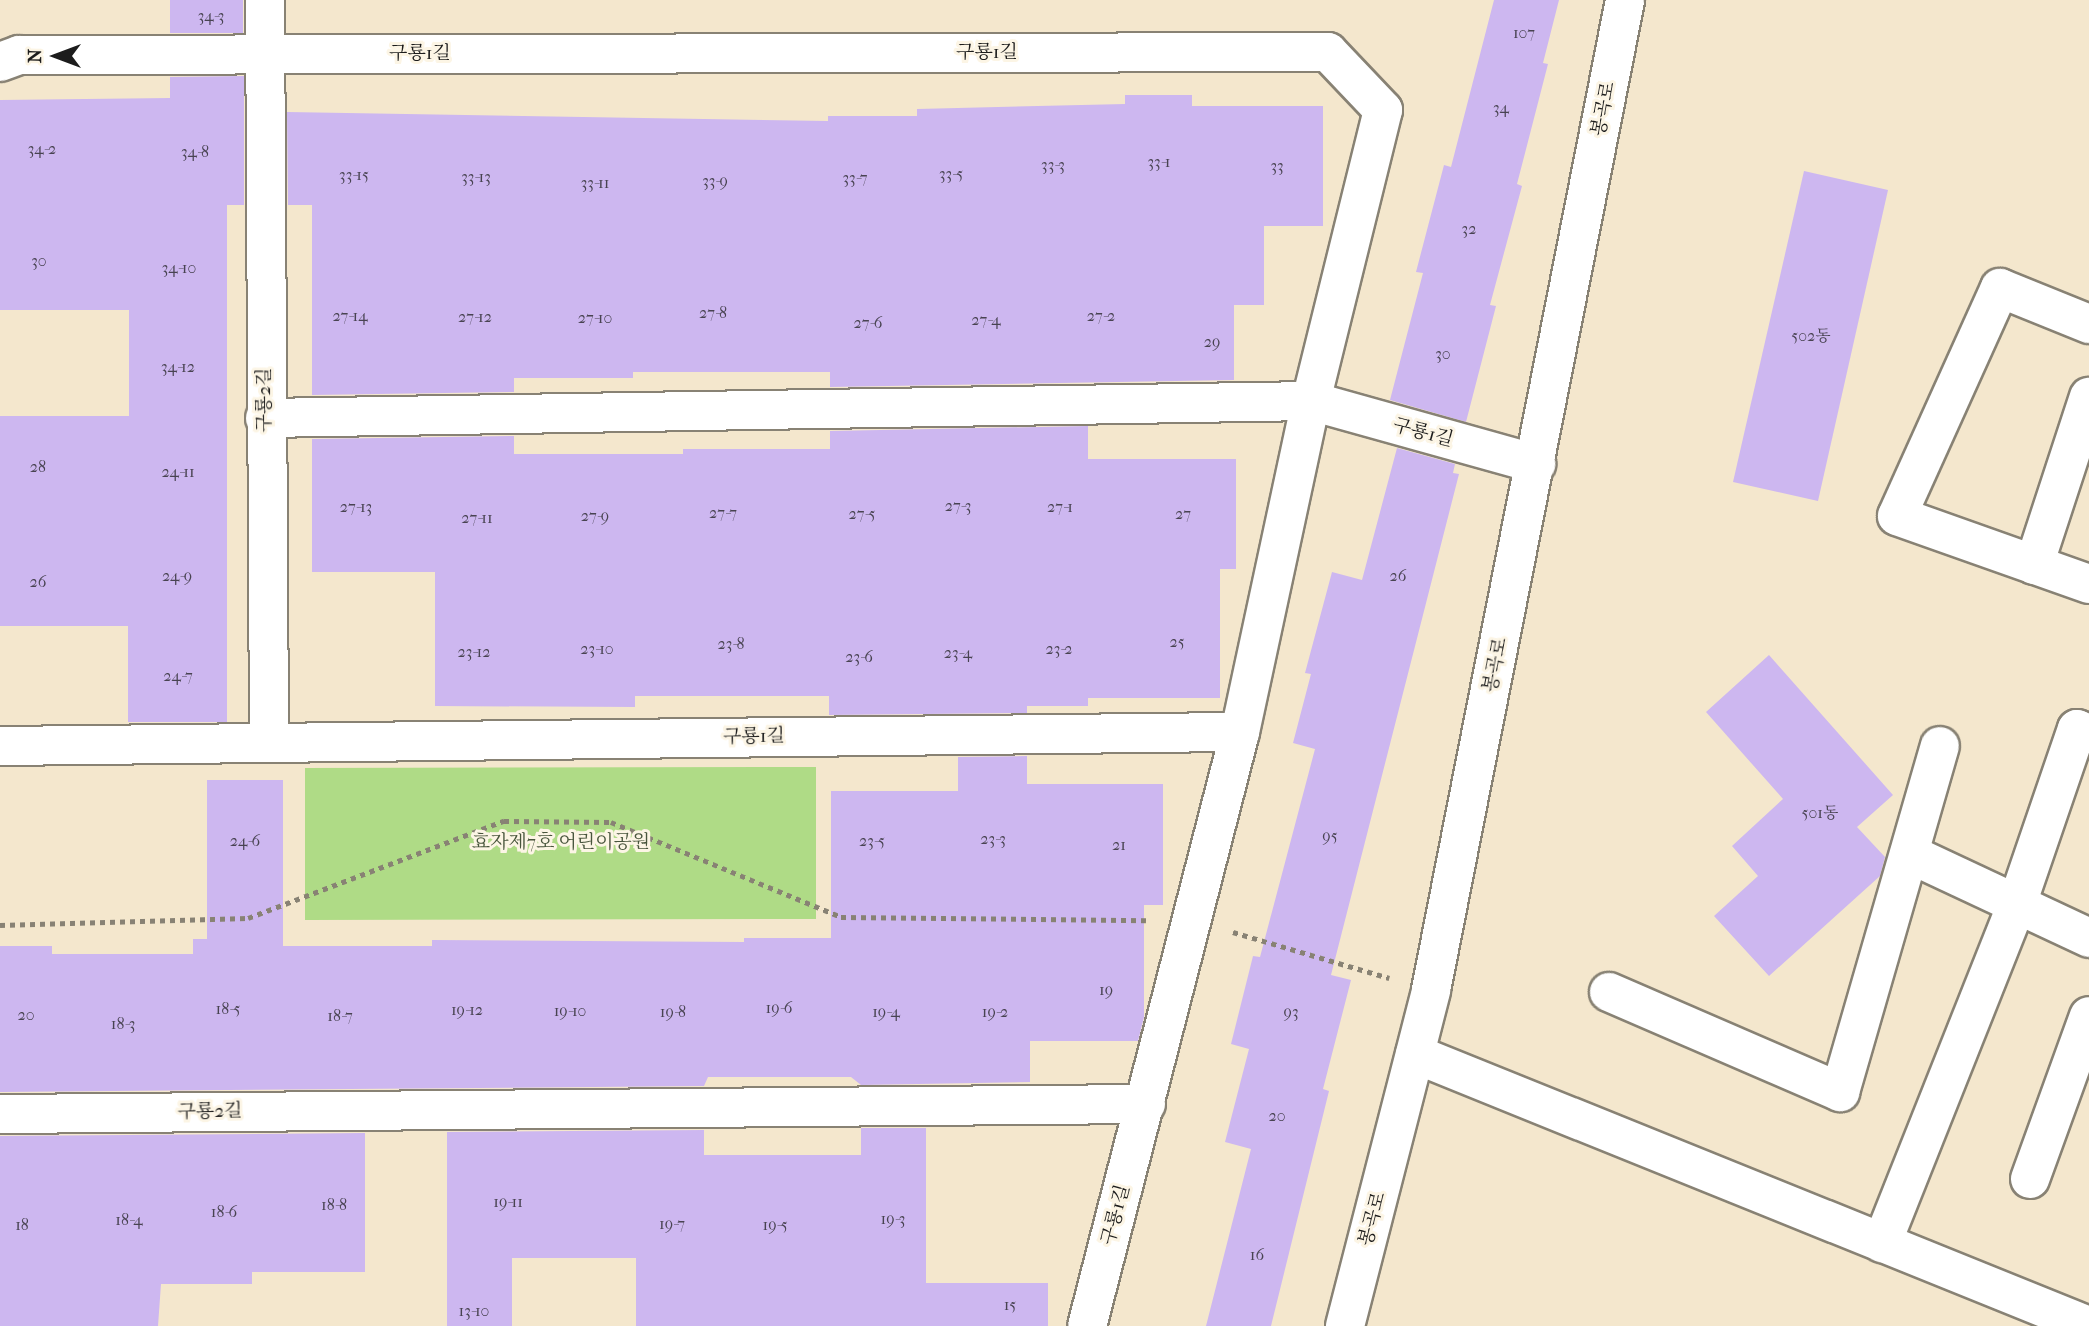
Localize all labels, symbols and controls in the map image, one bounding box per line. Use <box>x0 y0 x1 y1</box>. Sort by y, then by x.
house number: 34-3 <box>198 6 224 26</box>
north arrow <box>21 21 91 91</box>
house number: 107 <box>1513 23 1535 43</box>
street label: 구룡1길 <box>956 42 1018 64</box>
street label: 구룡1길 <box>389 43 451 65</box>
text: N <box>24 49 46 63</box>
street label: 봉곡로 <box>1588 80 1620 138</box>
house number: 34 <box>1493 98 1509 118</box>
house number: 34-2 <box>28 139 56 159</box>
house number: 34-8 <box>181 142 209 162</box>
house number: 33-1 <box>1148 152 1170 172</box>
house number: 33-3 <box>1041 155 1065 175</box>
house number: 33 <box>1270 156 1284 176</box>
house number: 33-5 <box>939 164 963 184</box>
house number: 33-15 <box>339 165 369 185</box>
house number: 33-13 <box>461 167 491 187</box>
house number: 33-7 <box>843 168 867 188</box>
house number: 33-9 <box>702 171 728 191</box>
house number: 33-11 <box>581 173 609 193</box>
house number: 32 <box>1462 219 1476 239</box>
house number: 30 <box>31 251 47 271</box>
house number: 34-10 <box>162 258 196 278</box>
house number: 27-8 <box>699 303 727 323</box>
house number: 27-14 <box>332 306 368 326</box>
house number: 27-2 <box>1087 306 1115 326</box>
house number: 27-12 <box>458 307 492 327</box>
house number: 27-10 <box>578 308 612 328</box>
house number: 27-4 <box>971 310 1001 330</box>
house number: 27-6 <box>854 313 882 333</box>
house number: 502동 <box>1791 326 1831 346</box>
house number: 29 <box>1204 332 1220 352</box>
house number: 30 <box>1435 344 1451 364</box>
house number: 34-12 <box>161 357 195 377</box>
street label: 구룡2길 <box>254 368 276 432</box>
street label: 구룡1길 <box>1390 414 1456 452</box>
house number: 28 <box>30 457 46 477</box>
house number: 24-11 <box>161 462 195 482</box>
house number: 27-3 <box>945 496 971 516</box>
house number: 27-13 <box>340 497 372 517</box>
house number: 27-1 <box>1047 497 1073 517</box>
house number: 27-7 <box>709 503 737 523</box>
house number: 27-5 <box>848 504 876 524</box>
house number: 27 <box>1175 504 1191 524</box>
house number: 27-9 <box>581 506 609 526</box>
house number: 27-11 <box>461 508 493 528</box>
house number: 24-9 <box>162 566 192 586</box>
house number: 26 <box>1390 566 1406 586</box>
house number: 26 <box>30 572 46 592</box>
house number: 25 <box>1169 632 1185 652</box>
house number: 23-8 <box>718 634 744 654</box>
street label: 봉곡로 <box>1480 636 1512 694</box>
house number: 23-10 <box>580 639 614 659</box>
house number: 23-2 <box>1045 639 1073 659</box>
house number: 23-12 <box>458 642 490 662</box>
house number: 23-4 <box>944 643 972 663</box>
house number: 23-6 <box>845 647 873 667</box>
house number: 24-7 <box>163 666 193 686</box>
street label: 구룡1길 <box>723 725 785 749</box>
house number: 501동 <box>1802 803 1838 823</box>
house number: 95 <box>1322 826 1338 846</box>
house number: 23-3 <box>980 829 1006 849</box>
house number: 24-6 <box>230 831 260 851</box>
house number: 23-5 <box>859 831 885 851</box>
park label: 효자제7호 어린이공원 <box>472 832 650 854</box>
house number: 21 <box>1112 835 1126 855</box>
house number: 19 <box>1099 980 1113 1000</box>
house number: 19-6 <box>766 998 792 1018</box>
house number: 18-5 <box>216 999 240 1019</box>
house number: 19-12 <box>451 1000 483 1020</box>
house number: 19-10 <box>554 1001 586 1021</box>
house number: 19-8 <box>660 1002 686 1022</box>
house number: 19-4 <box>872 1002 900 1022</box>
house number: 19-2 <box>982 1002 1008 1022</box>
house number: 93 <box>1284 1002 1298 1022</box>
house number: 20 <box>17 1005 35 1025</box>
house number: 18-7 <box>327 1006 353 1026</box>
house number: 18-3 <box>111 1014 135 1034</box>
street label: 구룡2길 <box>177 1100 243 1124</box>
house number: 20 <box>1268 1106 1286 1126</box>
street label: 구룡1길 <box>1097 1182 1135 1248</box>
street label: 봉곡로 <box>1355 1189 1391 1249</box>
house number: 19-11 <box>493 1192 523 1212</box>
house number: 18-8 <box>321 1195 347 1215</box>
house number: 18-6 <box>211 1202 237 1222</box>
house number: 19-3 <box>881 1209 905 1229</box>
house number: 18-4 <box>115 1210 143 1230</box>
house number: 19-7 <box>659 1214 685 1234</box>
house number: 18 <box>15 1215 29 1235</box>
house number: 19-5 <box>762 1215 788 1235</box>
house number: 16 <box>1250 1245 1264 1265</box>
house number: 15 <box>1004 1295 1016 1315</box>
house number: 13-10 <box>459 1301 489 1321</box>

